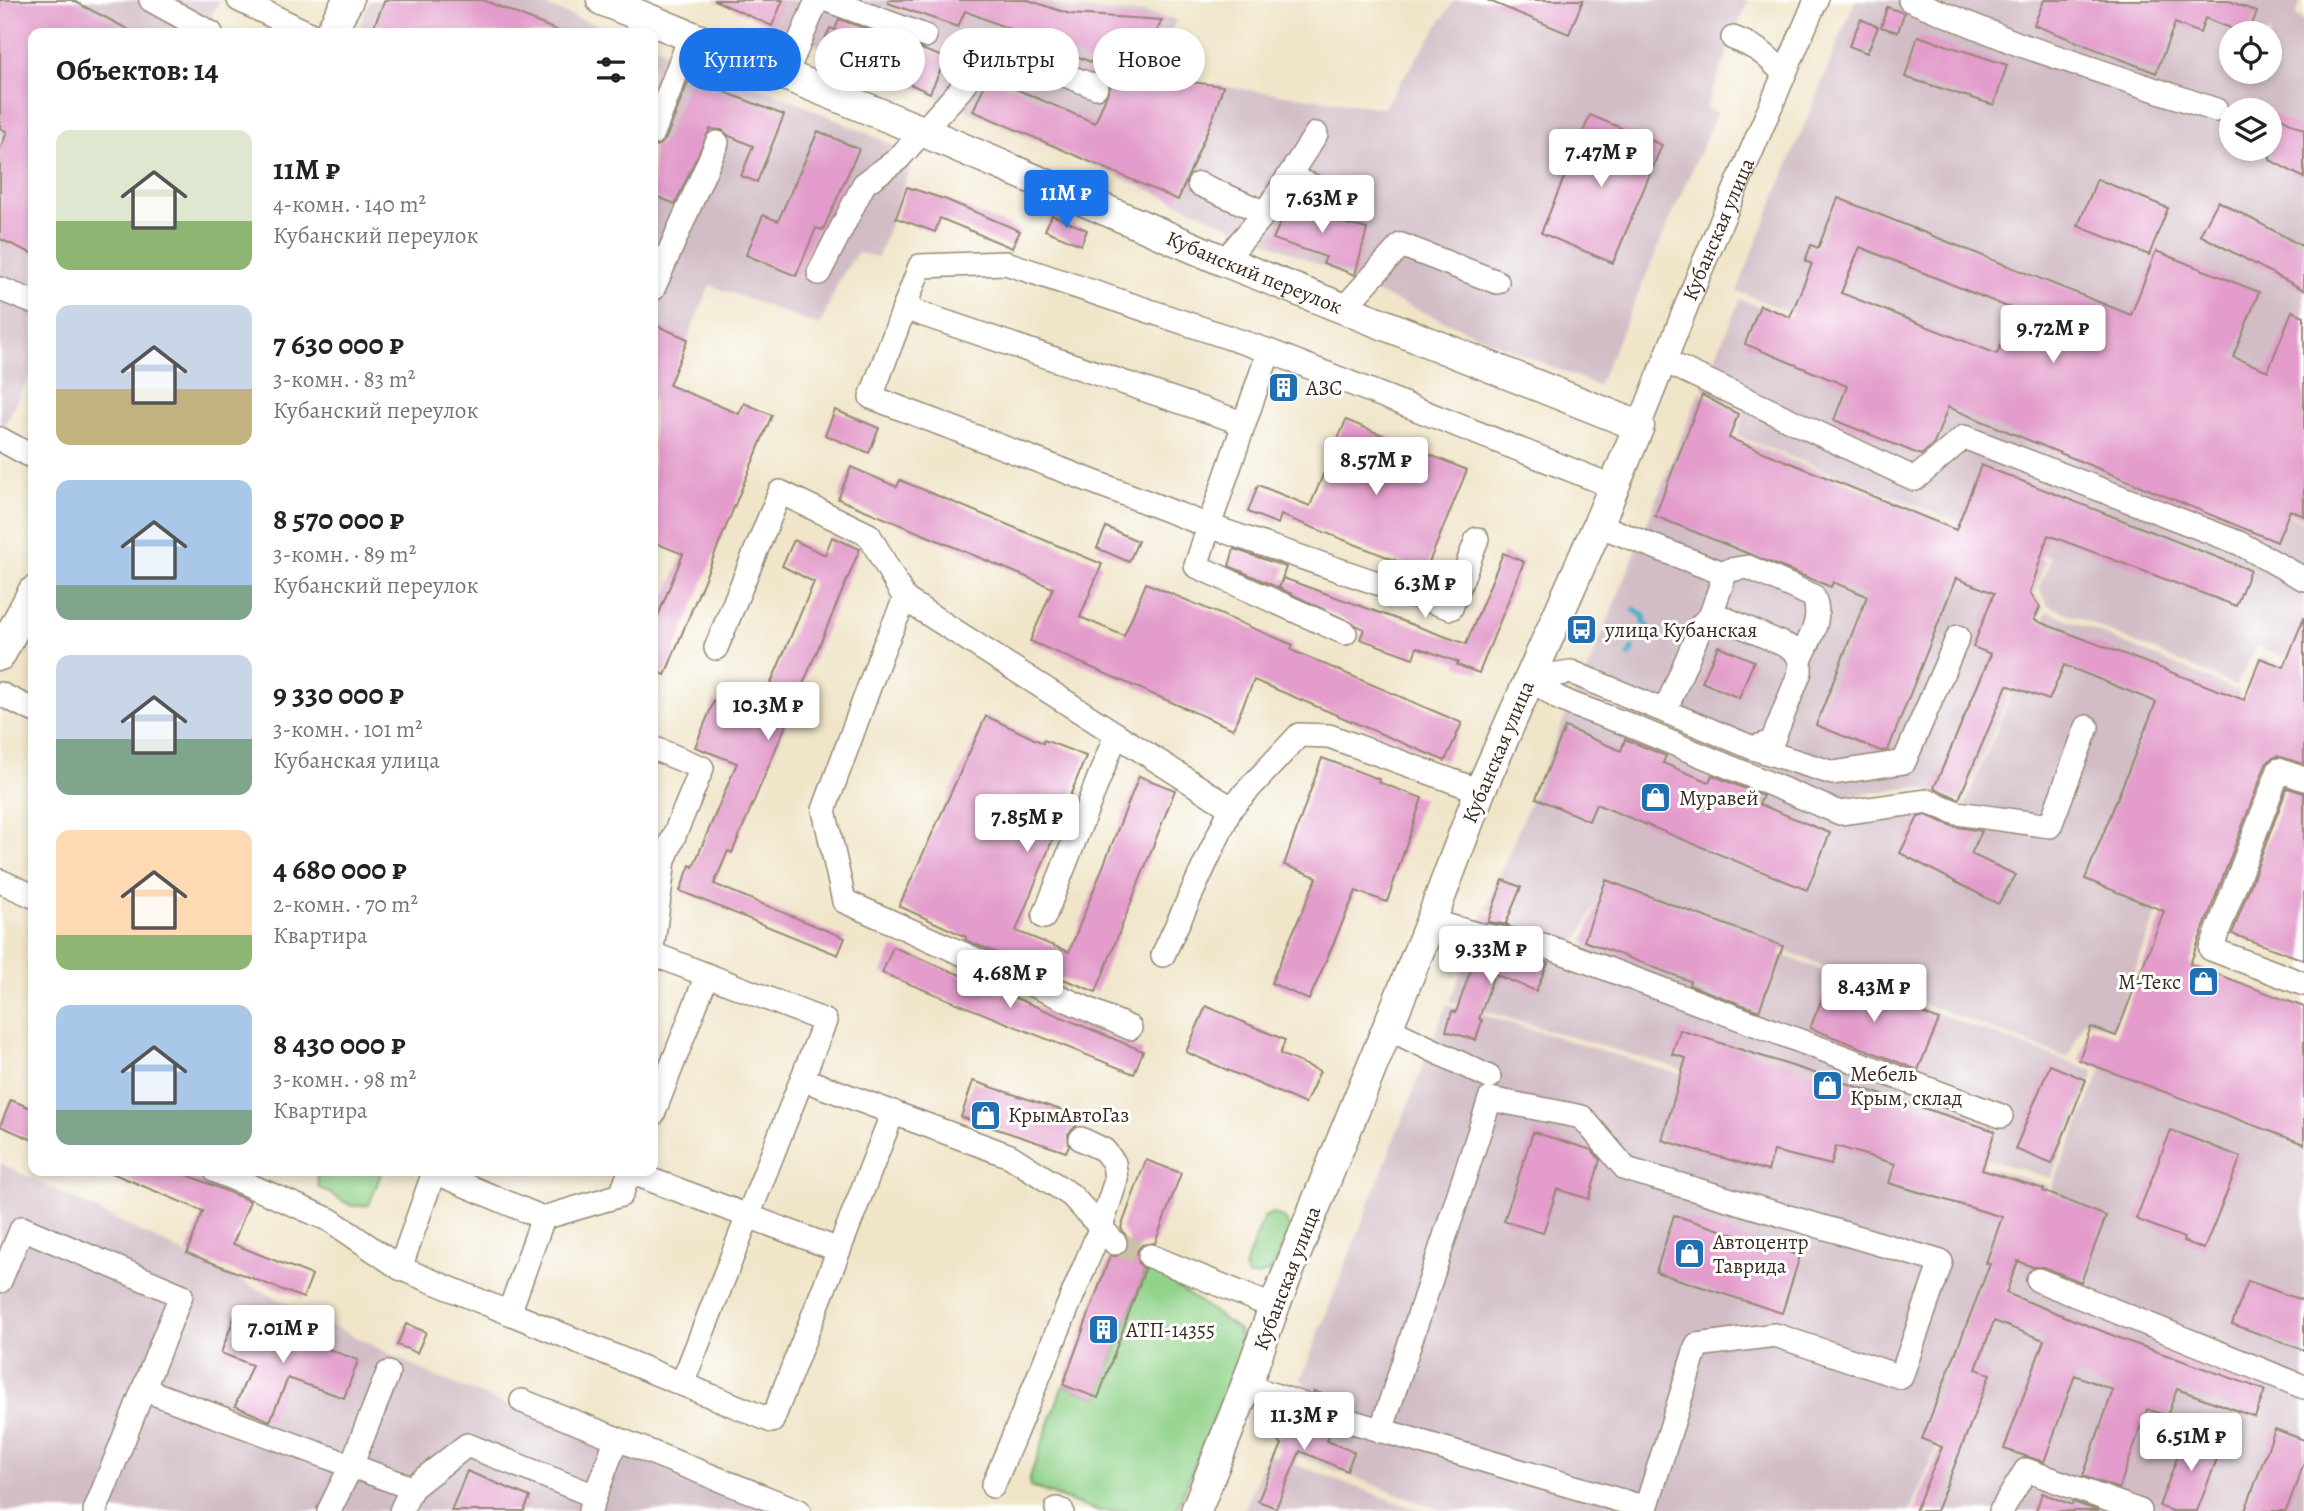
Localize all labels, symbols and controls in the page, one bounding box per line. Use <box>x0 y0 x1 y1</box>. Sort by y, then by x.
map controls <box>2219 21 2282 161</box>
button: locate <box>2219 21 2282 84</box>
chip: Купить <box>679 28 801 91</box>
chip: Снять <box>815 28 925 91</box>
chip: Фильтры <box>939 28 1079 91</box>
chip: Новое <box>1093 28 1205 91</box>
text: Объектов: 14 <box>56 50 218 90</box>
icon: filters <box>592 51 630 89</box>
button: layers <box>2219 98 2282 161</box>
pin: 7.47M ₽ <box>1536 130 1666 189</box>
text: 7.47M ₽ <box>1565 136 1637 167</box>
text: 11M ₽ <box>273 149 340 189</box>
street label: Кубанская улица <box>1676 153 1761 305</box>
icon: home <box>112 158 196 242</box>
pin: 11M ₽ <box>1017 170 1115 230</box>
pin: 7.63M ₽ <box>1257 176 1387 235</box>
text: 11M ₽ <box>1040 177 1092 208</box>
text: 7.63M ₽ <box>1286 182 1358 213</box>
text: 4-комн. · 140 m² <box>273 189 426 220</box>
text: Кубанский переулок <box>273 220 478 251</box>
street label: Кубанский переулок <box>1162 224 1347 321</box>
pin: 9.72M ₽ <box>1988 306 2118 365</box>
text: 9.72M ₽ <box>2017 312 2089 343</box>
text: 7 630 000 ₽ <box>273 324 404 364</box>
icon: home <box>112 333 196 417</box>
text: 3-комн. · 83 m² <box>273 364 415 395</box>
building icon: АЗС <box>1266 371 1300 405</box>
place label: АЗС <box>1305 374 1343 402</box>
text: Кубанский переулок <box>273 395 478 426</box>
pin: 8.57M ₽ <box>1311 438 1441 497</box>
text: 8.57M ₽ <box>1340 444 1412 475</box>
text: 8 570 000 ₽ <box>273 499 404 539</box>
icon: home <box>112 508 196 592</box>
text: 3-комн. · 89 m² <box>273 539 416 570</box>
pin: 6.3M ₽ <box>1368 560 1482 620</box>
text: 6.3M ₽ <box>1394 567 1456 598</box>
text: Кубанский переулок <box>273 570 478 601</box>
bus stop icon: улица Кубанская <box>1565 613 1599 647</box>
place label: улица Кубанская <box>1604 616 1757 644</box>
text: 9 330 000 ₽ <box>273 674 404 714</box>
street label: Кубанская улица <box>1455 676 1541 828</box>
pin: 10.3M ₽ <box>703 682 833 742</box>
icon: home <box>112 683 196 767</box>
text: 10.3M ₽ <box>732 689 804 720</box>
text: 3-комн. · 101 m² <box>273 714 423 745</box>
text: Кубанская улица <box>273 745 440 776</box>
shop icon: Муравей <box>1639 781 1673 815</box>
place label: Муравей <box>1679 784 1758 812</box>
pin: 7.85M ₽ <box>962 794 1092 854</box>
text: 7.85M ₽ <box>991 801 1063 832</box>
text: 4 680 000 ₽ <box>273 849 407 889</box>
icon: home <box>112 858 196 942</box>
text: 2-комн. · 70 m² <box>273 889 418 920</box>
text: Квартира <box>273 920 368 951</box>
pin: 9.33M ₽ <box>1426 926 1556 986</box>
text: 9.33M ₽ <box>1455 933 1527 964</box>
pin: 4.68M ₽ <box>945 950 1075 1010</box>
text: 4.68M ₽ <box>973 957 1047 988</box>
pin: 8.43M ₽ <box>1809 964 1939 1024</box>
shop icon: М-Текс <box>2187 965 2221 999</box>
place label: М-Текс <box>2118 968 2181 996</box>
text: 8.43M ₽ <box>1837 971 1911 1002</box>
text: 8 430 000 ₽ <box>273 1024 406 1064</box>
icon: home <box>112 1033 196 1117</box>
place label: Мебель Крым, склад <box>1850 1060 1962 1112</box>
text: 3-комн. · 98 m² <box>273 1064 416 1095</box>
shop icon: Мебель Крым, склад <box>1810 1069 1844 1103</box>
text: Квартира <box>273 1095 368 1126</box>
shop icon: КрымАвтоГаз <box>968 1098 1002 1132</box>
place label: КрымАвтоГаз <box>1008 1101 1129 1129</box>
street label: Кубанская улица <box>1247 1202 1327 1354</box>
place label: Автоцентр Таврида <box>1712 1228 1809 1280</box>
shop icon: Автоцентр Таврида <box>1673 1237 1707 1271</box>
pin: 7.01M ₽ <box>218 1306 348 1365</box>
text: 7.01M ₽ <box>248 1312 318 1343</box>
building icon: АТП-14355 <box>1086 1313 1120 1347</box>
place label: АТП-14355 <box>1125 1316 1215 1344</box>
pin: 11.3M ₽ <box>1239 1392 1369 1452</box>
text: 11.3M ₽ <box>1270 1399 1338 1430</box>
pin: 6.51M ₽ <box>2126 1414 2256 1473</box>
text: 6.51M ₽ <box>2156 1420 2226 1451</box>

